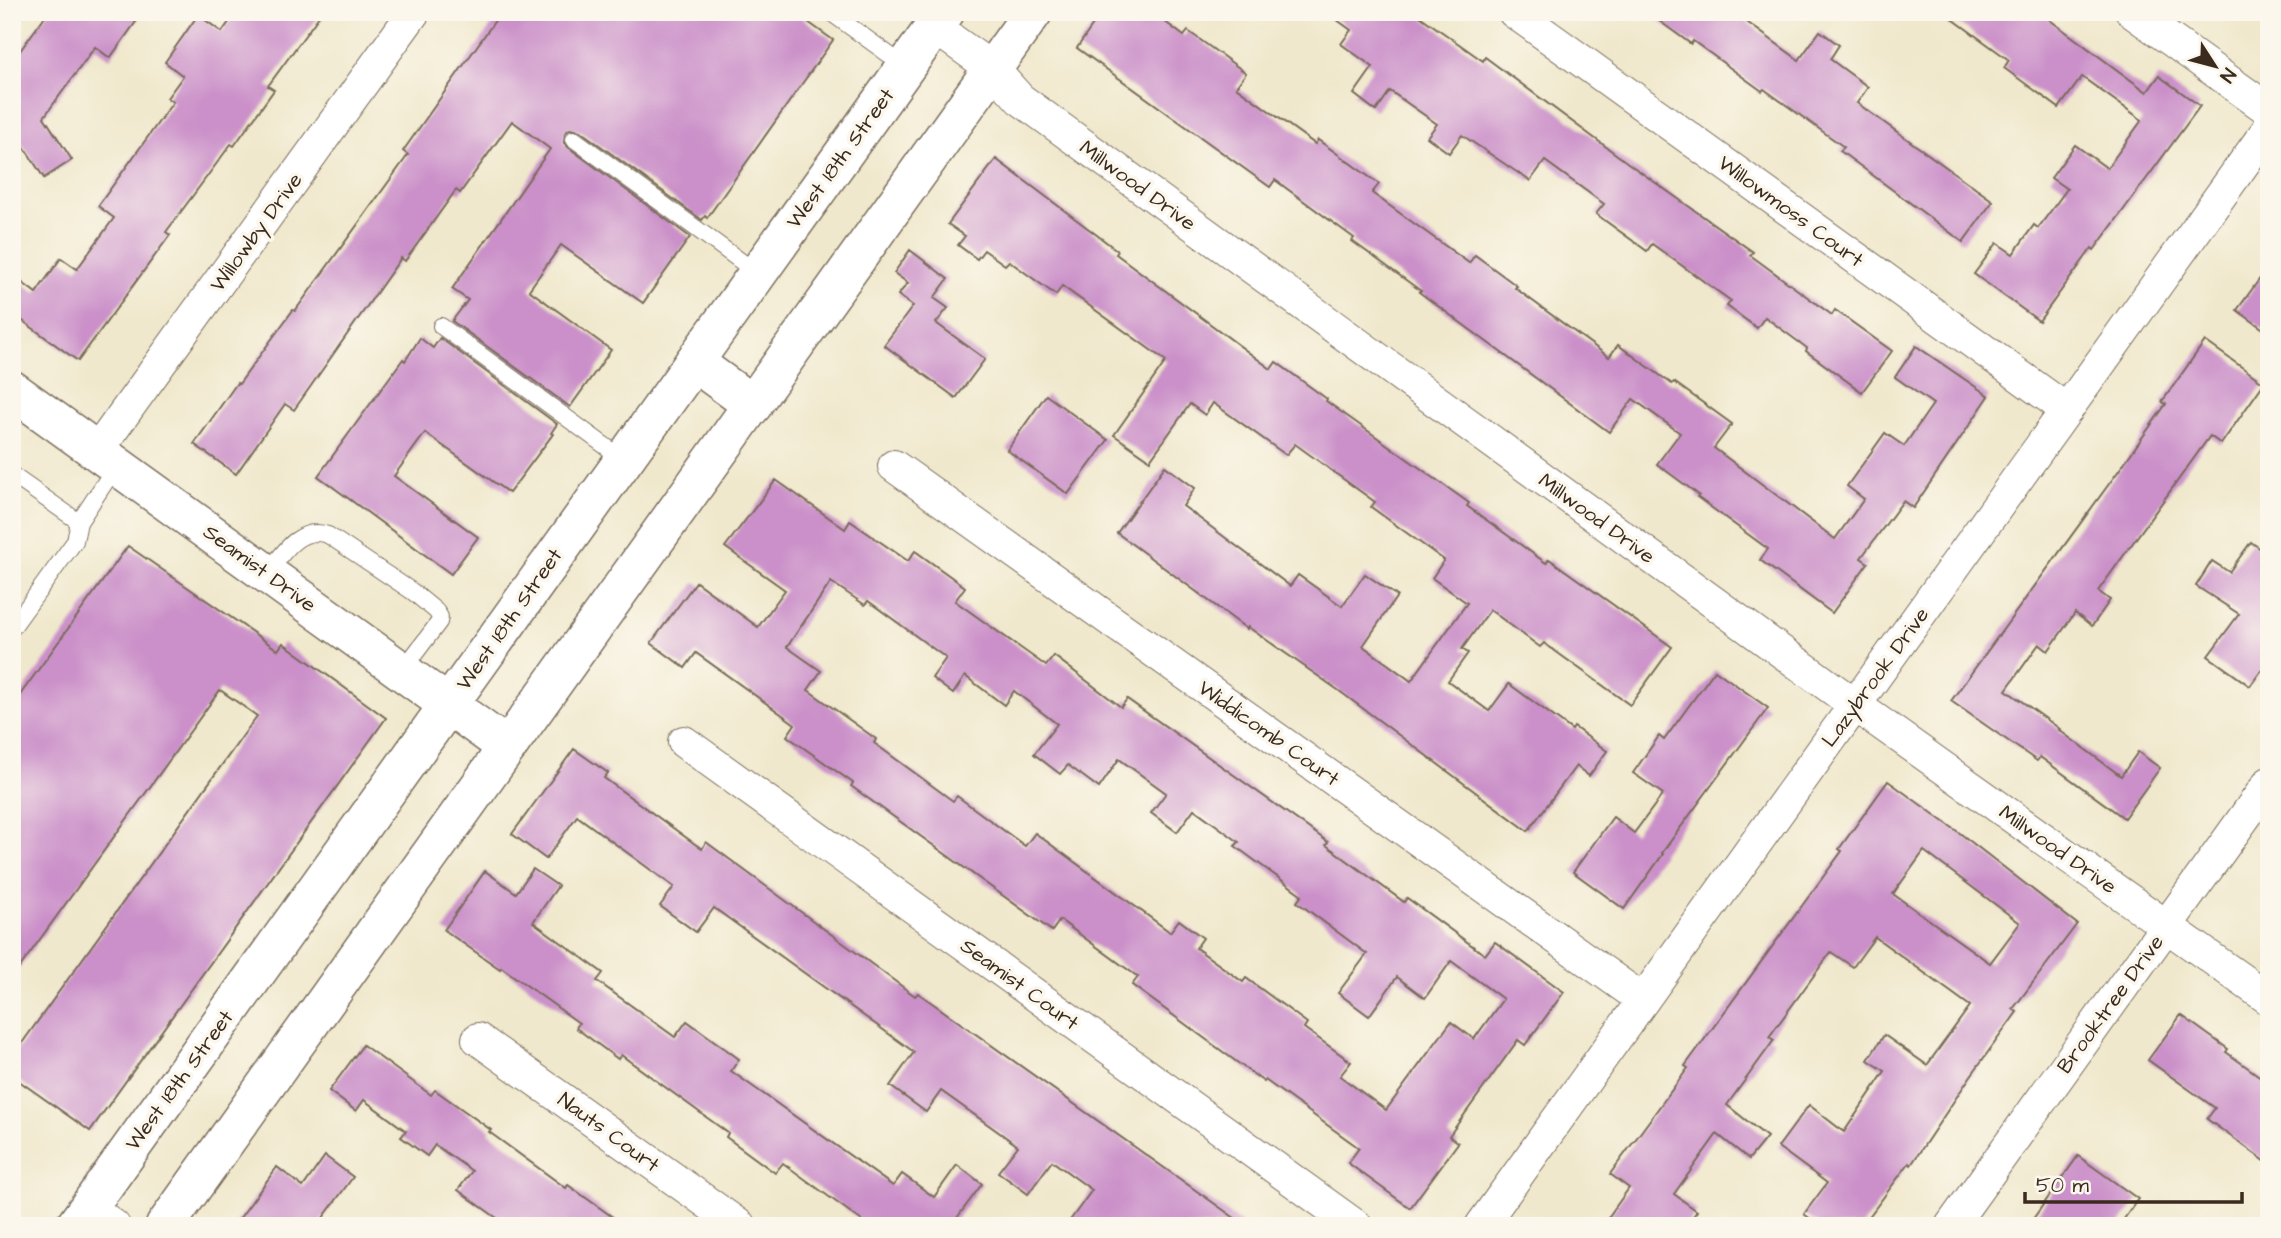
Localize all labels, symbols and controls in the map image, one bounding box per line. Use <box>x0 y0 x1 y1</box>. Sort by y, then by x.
north arrow <box>2180 32 2250 102</box>
text: N <box>2213 62 2242 88</box>
street label: West 18th Street <box>780 82 901 234</box>
street label: Millwood Drive <box>1074 133 1202 238</box>
street label: Willowmoss Court <box>1712 149 1870 274</box>
street label: Willowby Drive <box>203 167 311 299</box>
street label: Millwood Drive <box>1533 466 1661 571</box>
street label: Seamist Drive <box>197 518 322 619</box>
street label: West 18th Street <box>450 542 569 696</box>
street label: Lazybrook Drive <box>1815 602 1938 754</box>
street label: Widdicomb Court <box>1192 674 1346 793</box>
street label: Millwood Drive <box>1993 798 2122 901</box>
street label: Brooktree Drive <box>2050 929 2171 1080</box>
street label: Seamist Court <box>955 932 1085 1038</box>
street label: West 18th Street <box>119 1004 240 1156</box>
street label: Nauts Court <box>552 1086 666 1180</box>
scale bar <box>2025 1161 2242 1205</box>
text: 50 m <box>2036 1171 2090 1200</box>

